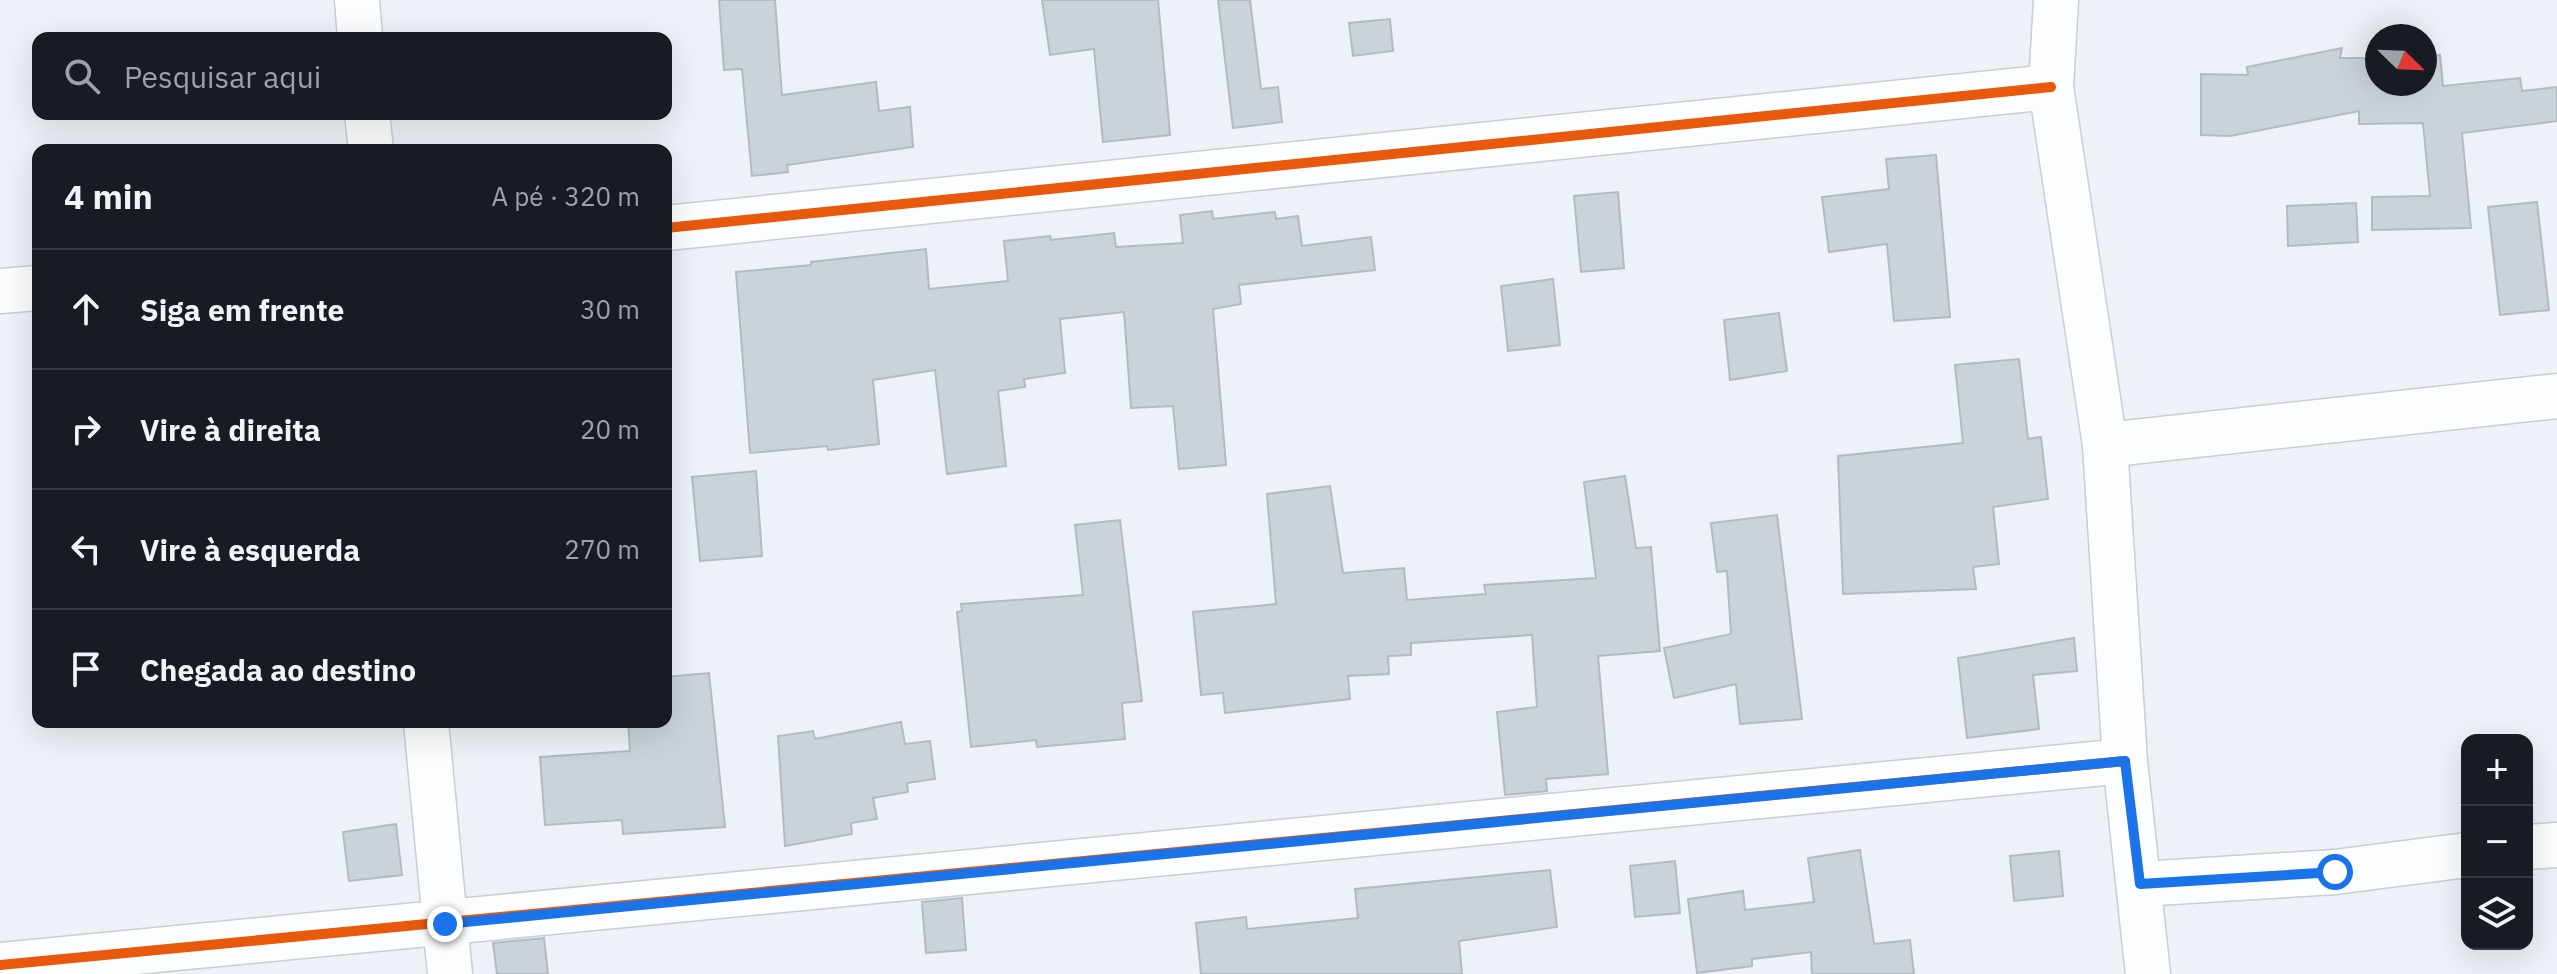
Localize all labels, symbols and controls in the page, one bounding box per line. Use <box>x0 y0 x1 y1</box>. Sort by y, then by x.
north arrow <box>2365 24 2437 96</box>
search box <box>32 32 672 120</box>
icon: search <box>60 54 104 98</box>
text: Pesquisar aqui <box>124 57 321 96</box>
text: 4 min <box>64 174 153 218</box>
text: A pé · 320 m <box>491 179 640 213</box>
icon: ahead <box>64 287 108 331</box>
text: Siga em frente <box>140 290 344 329</box>
text: 30 m <box>580 292 640 326</box>
icon: right <box>64 407 108 451</box>
text: Vire à direita <box>140 410 321 449</box>
text: 20 m <box>580 412 640 446</box>
icon: left <box>64 527 108 571</box>
text: Vire à esquerda <box>140 530 360 569</box>
text: 270 m <box>564 532 640 566</box>
icon: arrive <box>64 647 108 691</box>
text: Chegada ao destino <box>140 650 416 689</box>
map controls <box>2461 734 2533 950</box>
button: + <box>2461 734 2533 806</box>
button: − <box>2461 806 2533 878</box>
route start <box>2317 854 2353 890</box>
button: layers <box>2461 878 2533 950</box>
route end <box>427 906 463 942</box>

